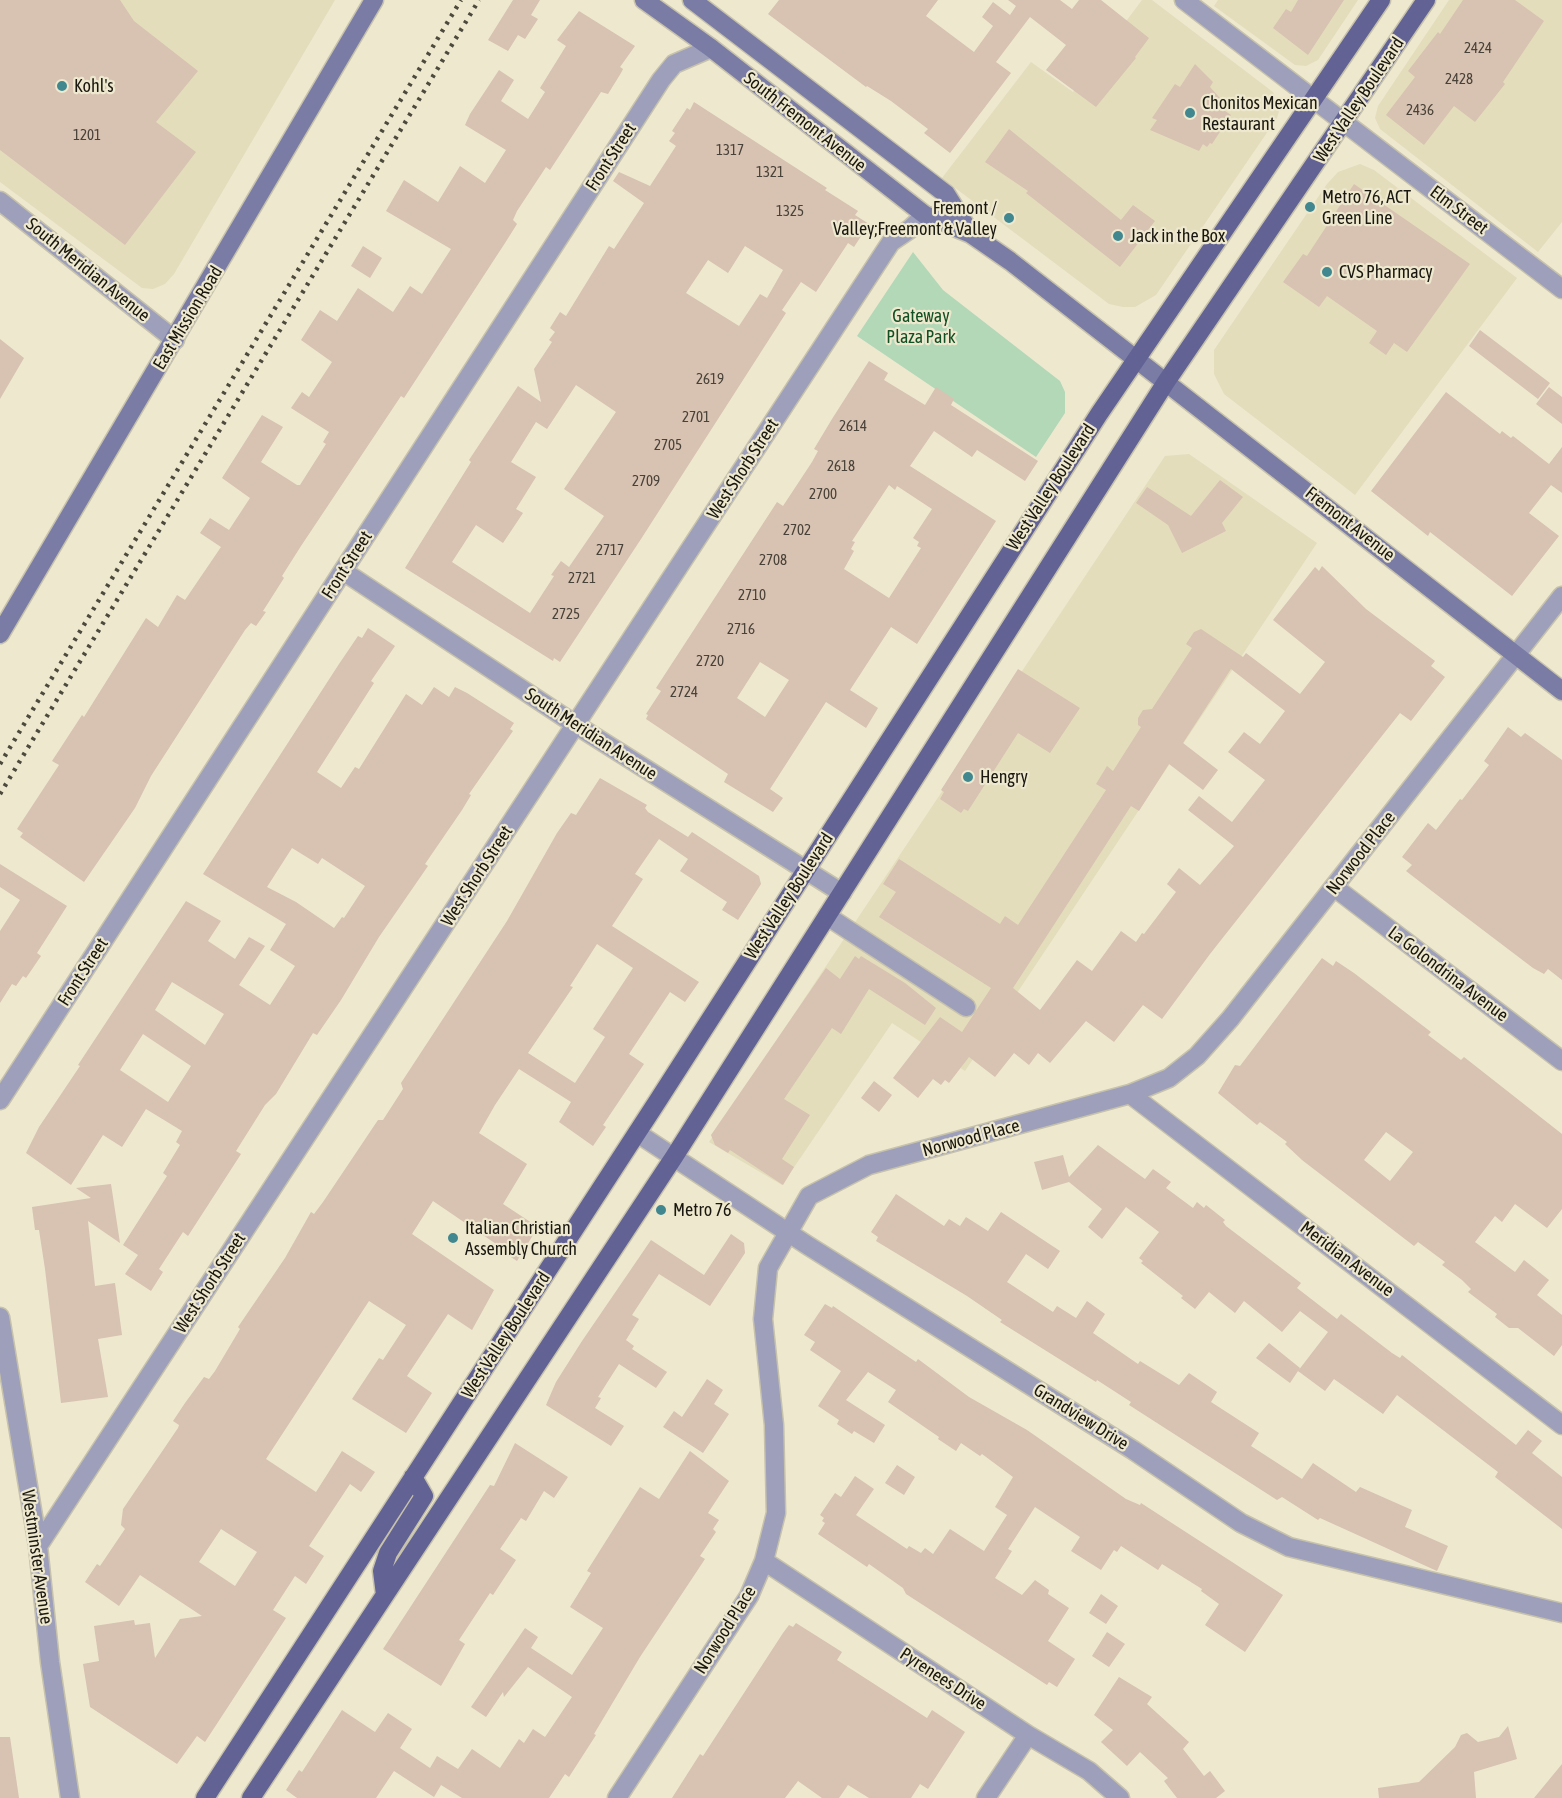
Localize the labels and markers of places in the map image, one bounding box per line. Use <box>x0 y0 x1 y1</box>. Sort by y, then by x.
place label: Kohl's <box>74 75 114 97</box>
marker: Kohl's <box>55 79 69 93</box>
place label: Chonitos Mexican Restaurant <box>1202 92 1318 134</box>
marker: Chonitos Mexican Restaurant <box>1183 106 1197 120</box>
place label: Metro 76, ACT Green Line <box>1322 186 1411 228</box>
place label: Fremont / Valley;Freemont & Valley <box>833 197 997 240</box>
marker: Metro 76, ACT Green Line <box>1303 200 1317 214</box>
marker: Fremont / Valley;Freemont & Valley <box>1002 211 1016 225</box>
place label: Jack in the Box <box>1130 225 1225 247</box>
marker: Jack in the Box <box>1111 229 1125 243</box>
place label: CVS Pharmacy <box>1339 261 1433 283</box>
marker: CVS Pharmacy <box>1320 265 1334 279</box>
place label: Hengry <box>980 766 1028 788</box>
marker: Hengry <box>961 770 975 784</box>
place label: Metro 76 <box>673 1199 732 1221</box>
marker: Metro 76 <box>654 1203 668 1217</box>
place label: Italian Christian Assembly Church <box>465 1217 577 1260</box>
marker: Italian Christian Assembly Church <box>446 1231 460 1245</box>

